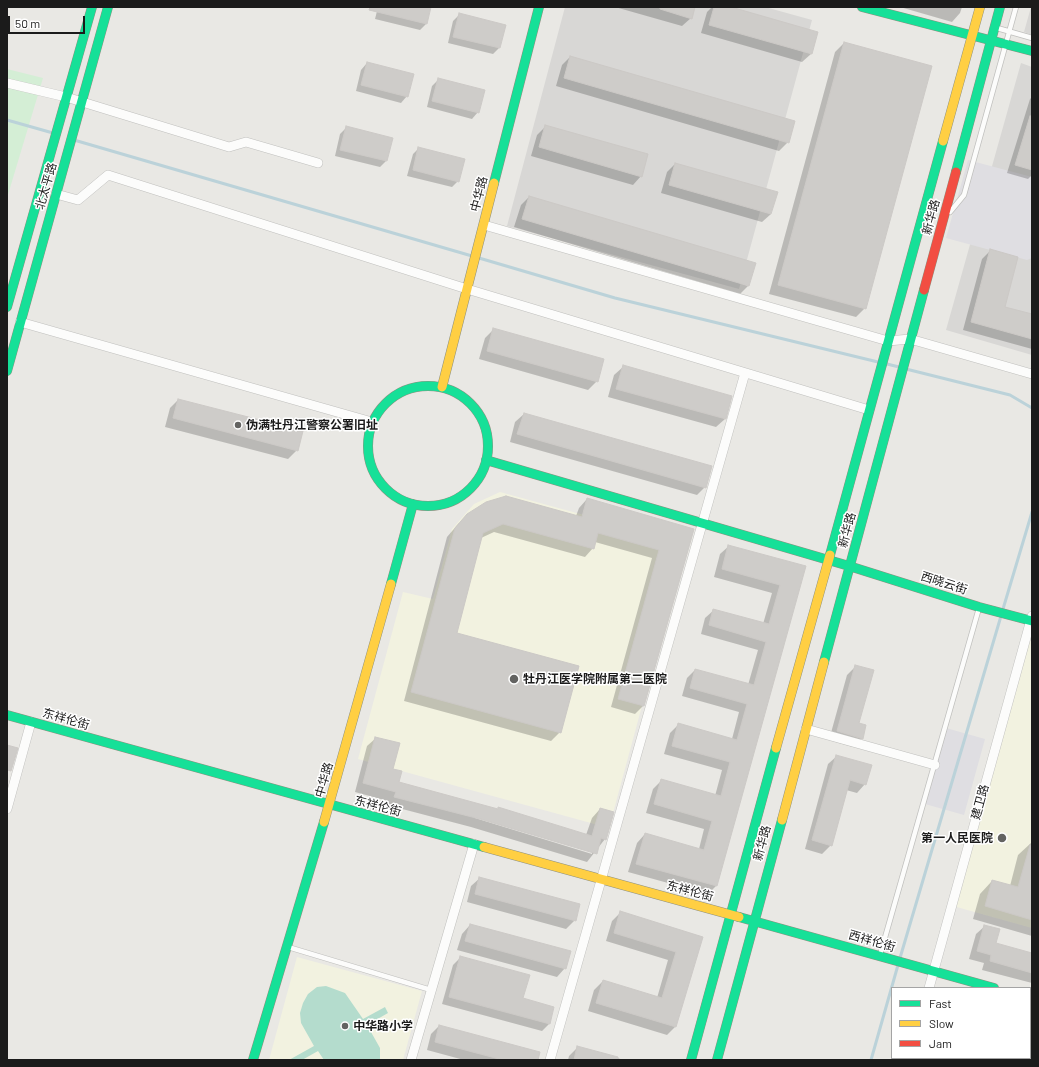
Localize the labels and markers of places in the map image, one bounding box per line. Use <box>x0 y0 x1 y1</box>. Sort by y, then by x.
place label: 伪满牡丹江警察公署旧址 <box>246 418 378 432</box>
marker: 伪满牡丹江警察公署旧址 <box>233 420 243 430</box>
place label: 牡丹江医学院附属第二医院 <box>523 672 667 686</box>
marker: 牡丹江医学院附属第二医院 <box>508 673 520 685</box>
place label: 第一人民医院 <box>921 831 993 845</box>
marker: 第一人民医院 <box>996 832 1008 844</box>
place label: 中华路小学 <box>353 1019 413 1033</box>
marker: 中华路小学 <box>340 1021 350 1031</box>

